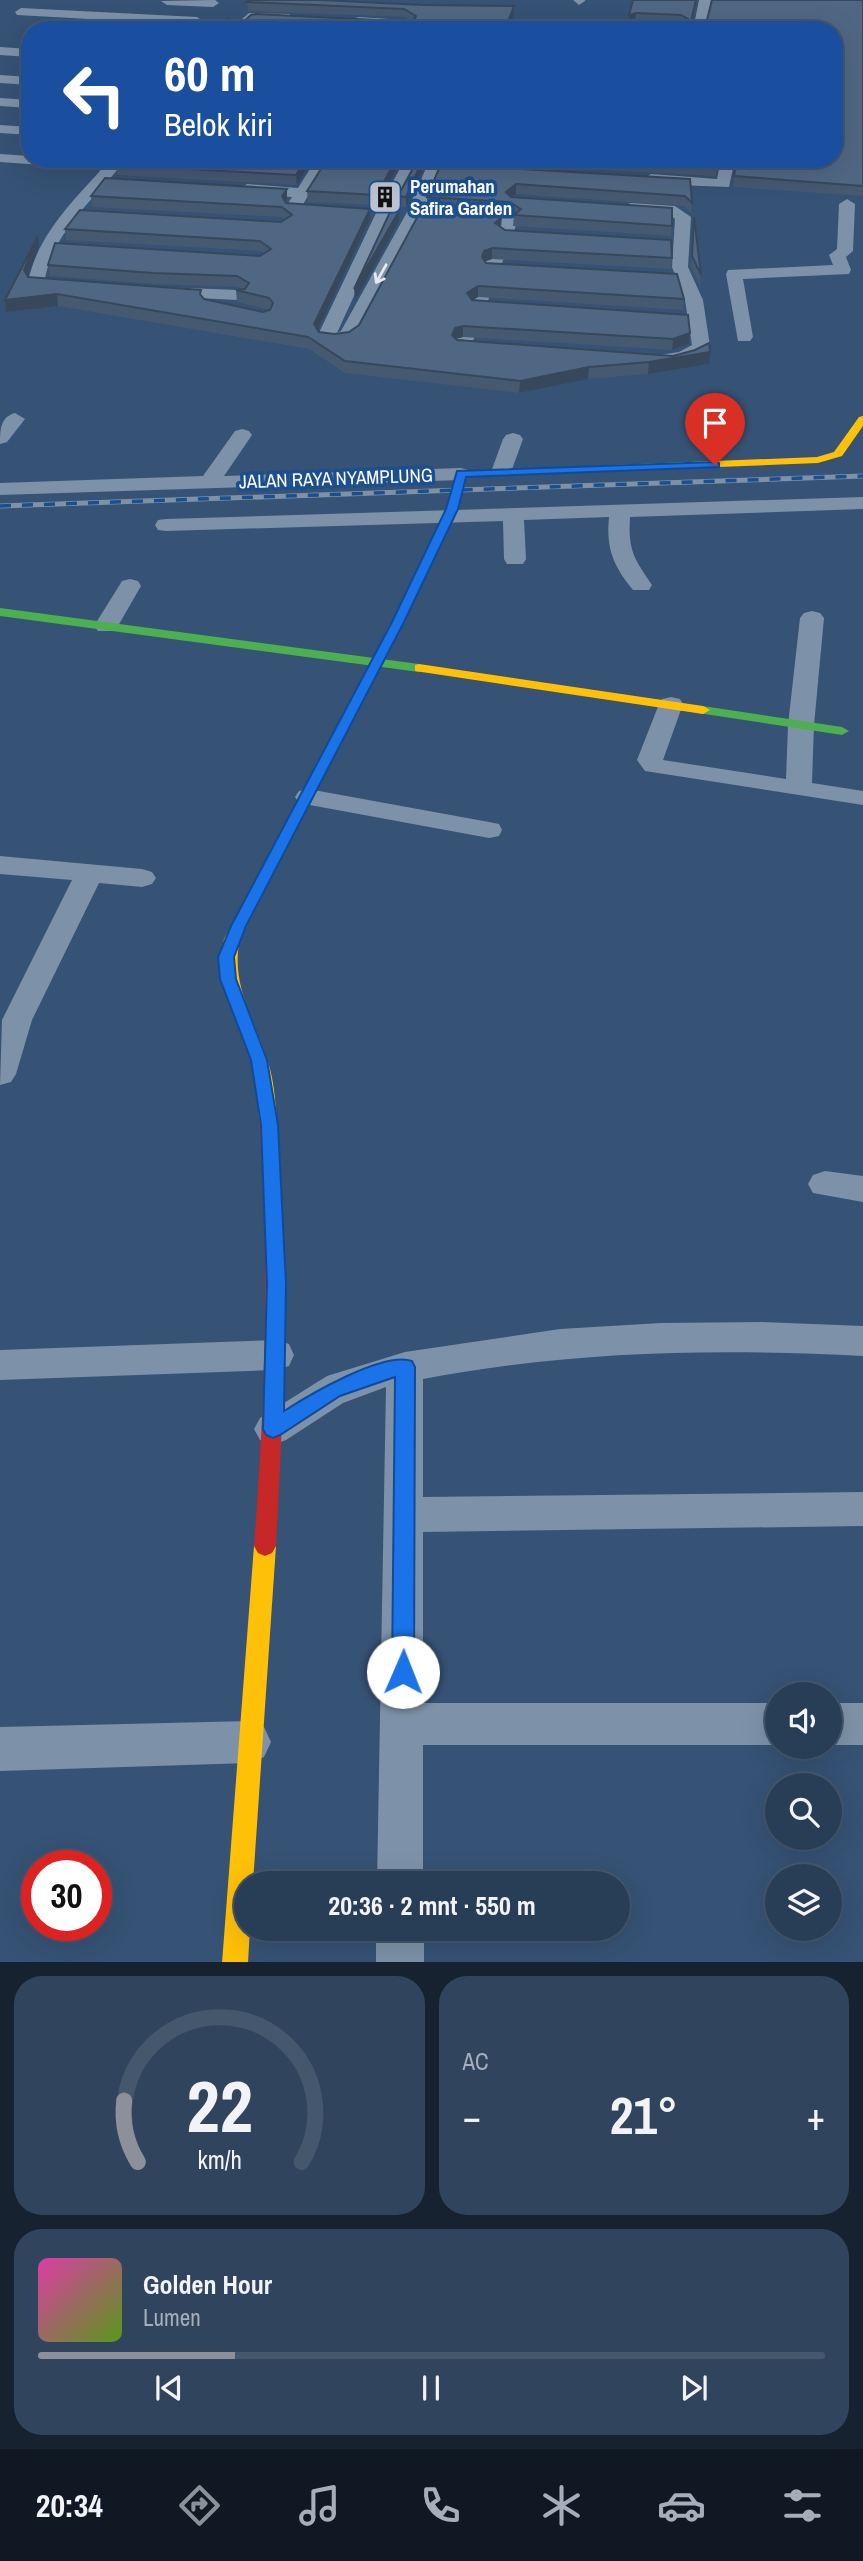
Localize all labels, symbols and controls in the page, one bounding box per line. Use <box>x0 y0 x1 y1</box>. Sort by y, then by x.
text: 60 m <box>164 40 256 106</box>
icon: left <box>49 49 140 140</box>
text: Belok kiri <box>164 103 273 146</box>
place label: Perumahan Safira Garden <box>410 173 512 221</box>
building icon: Perumahan Safira Garden <box>366 178 404 216</box>
one-way arrow <box>374 264 388 284</box>
pin <box>685 393 745 465</box>
icon: arrive <box>696 404 734 442</box>
street label: JALAN RAYA NYAMPLUNG <box>239 462 433 494</box>
position arrow <box>366 1635 440 1709</box>
map controls <box>765 1682 842 1941</box>
button: sound <box>765 1682 842 1759</box>
button: search <box>765 1773 842 1850</box>
speed limit sign: 30 <box>21 1850 112 1941</box>
button: layers <box>765 1864 842 1941</box>
text: 20:36 · 2 mnt · 550 m <box>328 1888 536 1923</box>
text: AC <box>463 2046 489 2077</box>
text: 22 <box>186 2057 252 2155</box>
text: 21° <box>610 2080 678 2150</box>
text: − <box>463 2091 481 2142</box>
text: + <box>807 2091 825 2142</box>
text: km/h <box>197 2142 241 2176</box>
text: Golden Hour <box>143 2267 272 2302</box>
text: Lumen <box>143 2302 201 2333</box>
icon: previous <box>150 2369 188 2407</box>
icon: pause <box>412 2369 450 2407</box>
icon: next <box>675 2369 713 2407</box>
icon: directions <box>175 2481 224 2530</box>
icon: music <box>295 2481 344 2530</box>
icon: phone <box>416 2481 465 2530</box>
icon: climate <box>537 2481 586 2530</box>
icon: car <box>657 2481 706 2530</box>
icon: filters <box>778 2481 827 2530</box>
text: 20:34 <box>36 2484 103 2527</box>

